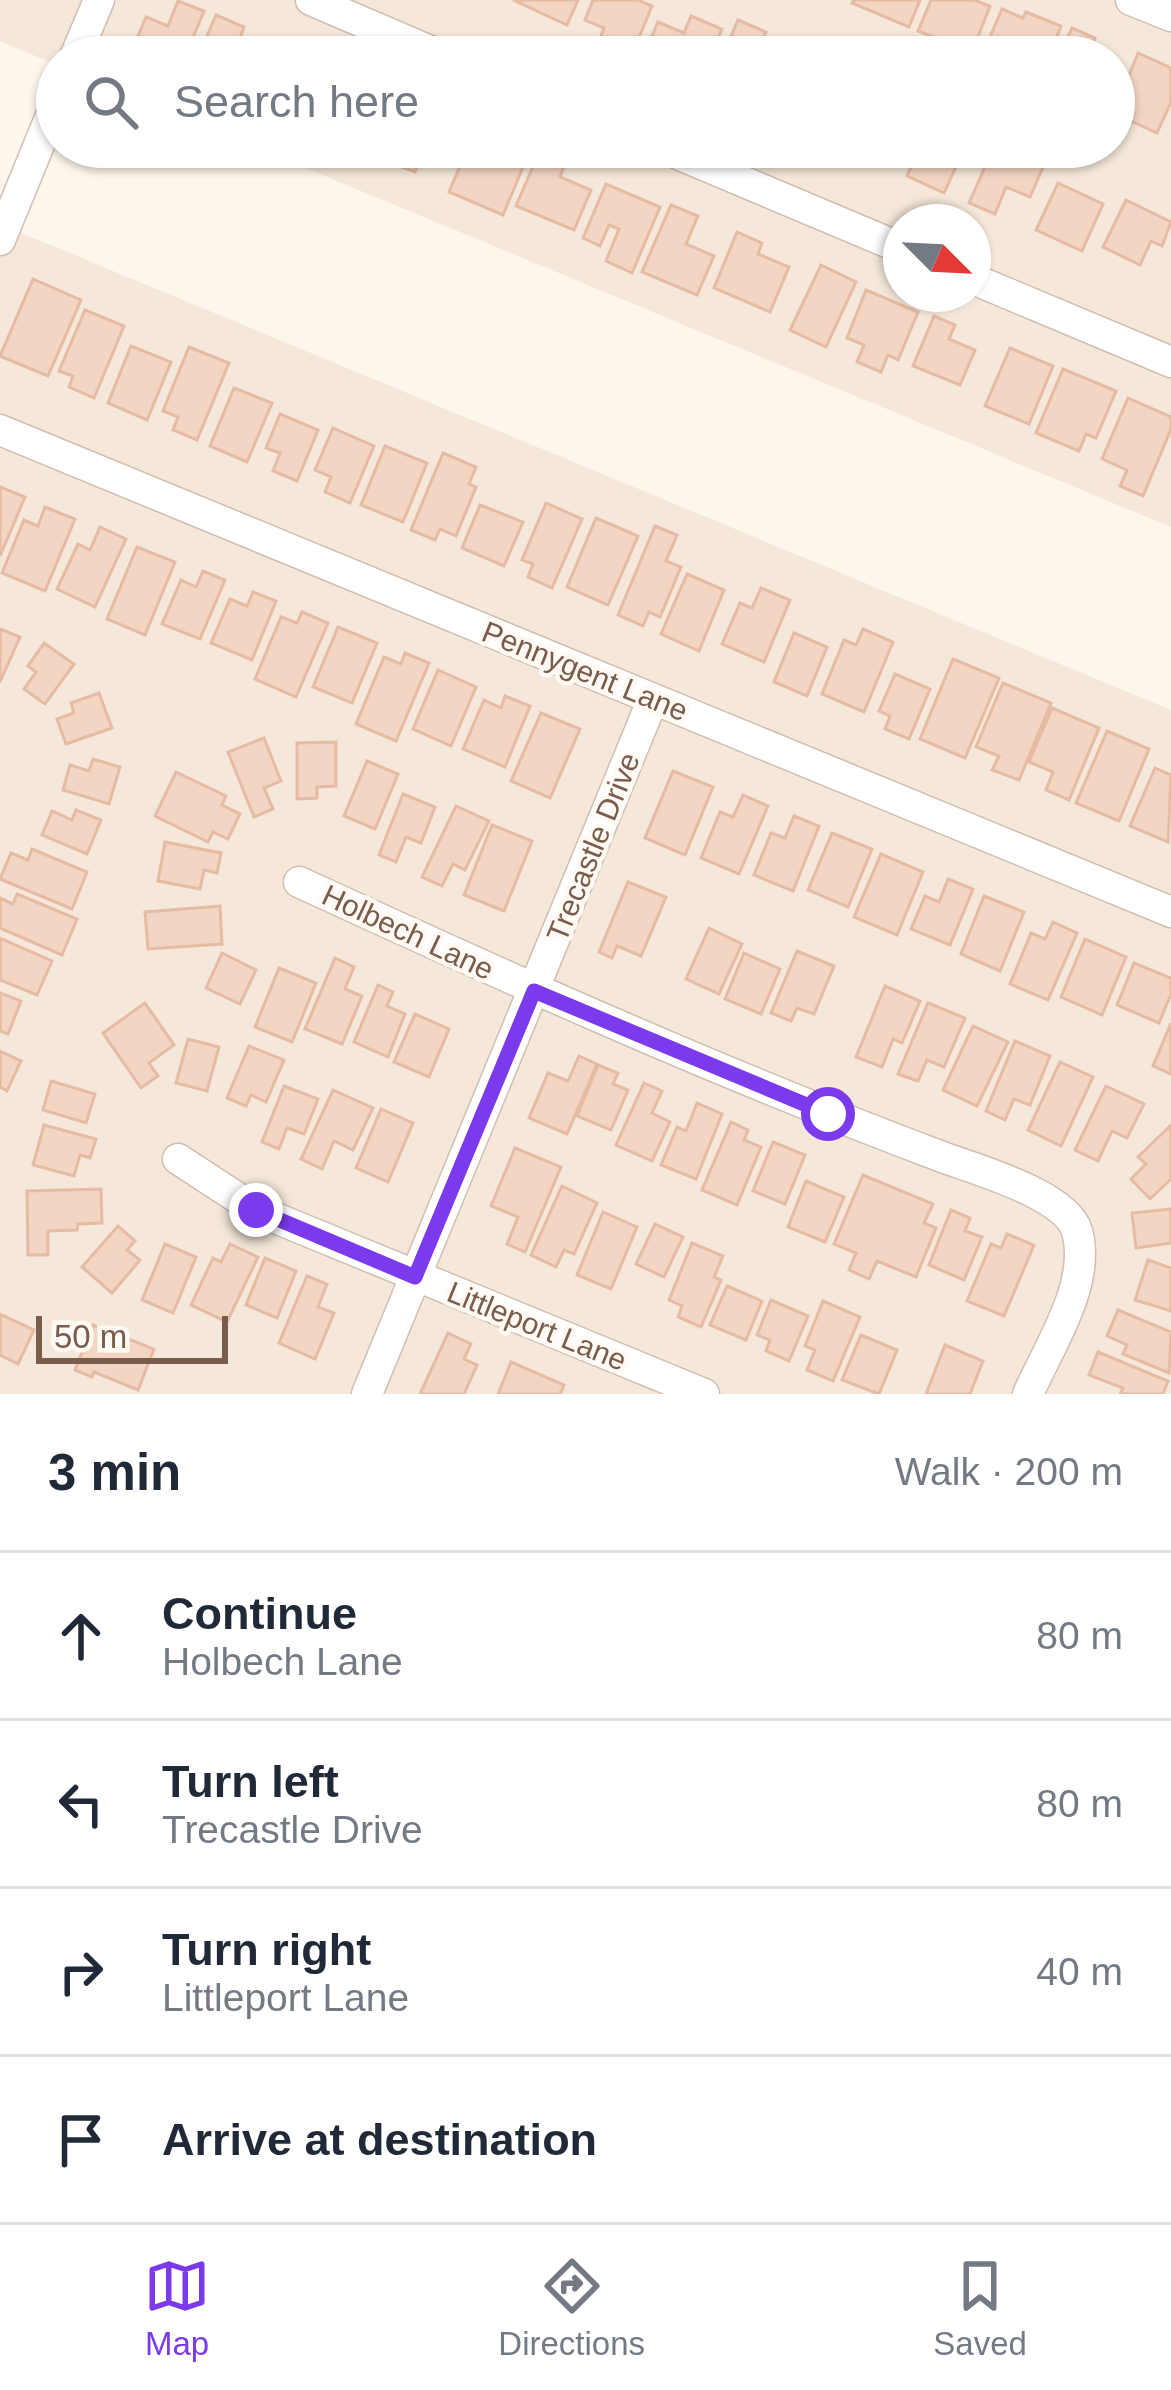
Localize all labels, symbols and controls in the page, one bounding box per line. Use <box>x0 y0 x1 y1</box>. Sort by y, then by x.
search box <box>36 36 1135 168</box>
icon: search <box>78 69 144 135</box>
text: Search here <box>174 76 419 127</box>
north arrow <box>883 204 991 312</box>
street label: Pennygent Lane <box>478 615 692 727</box>
street label: Trecastle Drive <box>540 748 646 946</box>
street label: Holbech Lane <box>317 878 499 986</box>
route start <box>801 1087 855 1141</box>
route end <box>229 1183 283 1237</box>
street label: Littleport Lane <box>443 1275 631 1377</box>
scale bar <box>36 1310 228 1363</box>
text: 50 m <box>54 1318 127 1355</box>
text: 3 min <box>48 1444 181 1501</box>
text: Walk · 200 m <box>895 1450 1123 1493</box>
text: Continue <box>162 1588 357 1639</box>
icon: ahead <box>48 1603 114 1669</box>
text: 80 m <box>1036 1614 1123 1657</box>
text: Holbech Lane <box>162 1640 403 1683</box>
text: Turn left <box>162 1756 339 1807</box>
icon: left <box>48 1771 114 1837</box>
text: 80 m <box>1036 1782 1123 1825</box>
text: Trecastle Drive <box>162 1808 423 1851</box>
text: Turn right <box>162 1924 371 1975</box>
icon: right <box>48 1939 114 2005</box>
text: 40 m <box>1036 1950 1123 1993</box>
text: Littleport Lane <box>162 1976 409 2019</box>
icon: arrive <box>48 2107 114 2173</box>
text: Arrive at destination <box>162 2114 597 2165</box>
tab: Map <box>144 2253 210 2363</box>
tab: Directions <box>498 2253 645 2363</box>
tab: Saved <box>933 2253 1027 2363</box>

